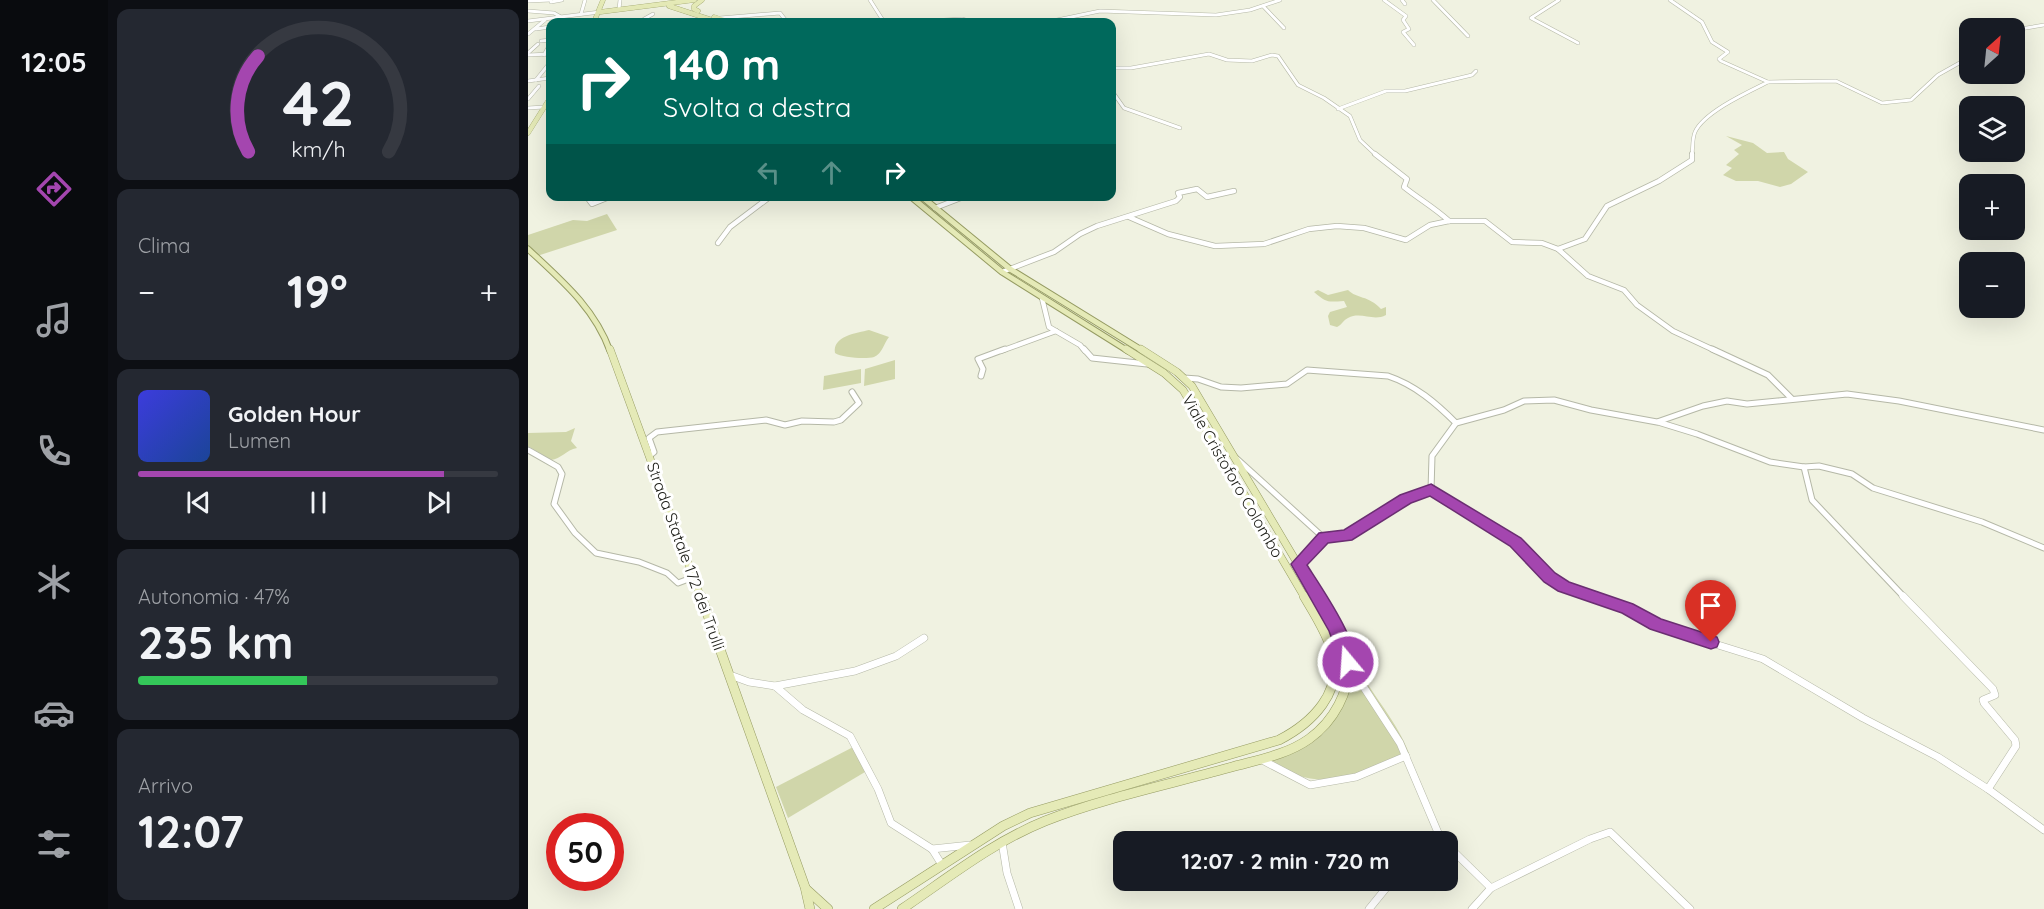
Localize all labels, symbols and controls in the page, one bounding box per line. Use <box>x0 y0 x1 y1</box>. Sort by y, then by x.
north arrow <box>1959 18 2025 84</box>
map controls <box>1959 18 2025 318</box>
text: 140 m <box>663 38 780 91</box>
icon: right <box>564 42 642 120</box>
text: 12:05 <box>21 45 87 79</box>
text: 42 <box>282 64 354 142</box>
text: Svolta a destra <box>663 90 851 124</box>
button: layers <box>1959 96 2025 162</box>
text: km/h <box>291 136 345 162</box>
icon: left <box>752 156 785 189</box>
icon: ahead <box>815 156 848 189</box>
icon: right <box>878 156 911 189</box>
icon: directions <box>33 168 75 210</box>
button: + <box>1959 174 2025 240</box>
text: Clima <box>138 233 190 258</box>
button: − <box>1959 252 2025 318</box>
text: 19° <box>287 263 348 319</box>
text: − <box>138 271 155 312</box>
text: + <box>479 271 498 312</box>
icon: music <box>33 299 75 341</box>
street label: Viale Cristoforo Colombo <box>1178 391 1288 561</box>
text: Golden Hour <box>228 400 361 428</box>
text: Lumen <box>228 428 291 453</box>
icon: phone <box>33 430 75 472</box>
street label: Strada Statale 172 dei Trulli <box>643 459 729 653</box>
icon: previous <box>182 486 215 519</box>
icon: pause <box>302 486 335 519</box>
icon: next <box>422 486 455 519</box>
icon: climate <box>33 561 75 603</box>
pin <box>1685 580 1736 642</box>
text: Autonomia · 47% <box>138 584 290 609</box>
icon: arrive <box>1694 589 1727 622</box>
text: 235 km <box>138 614 293 670</box>
position arrow <box>1316 630 1380 694</box>
icon: car <box>33 692 75 734</box>
text: Arrivo <box>138 773 193 798</box>
text: 12:07 <box>138 803 244 859</box>
speed limit sign: 50 <box>546 813 624 891</box>
icon: filters <box>33 823 75 865</box>
text: 12:07 · 2 min · 720 m <box>1181 847 1390 875</box>

